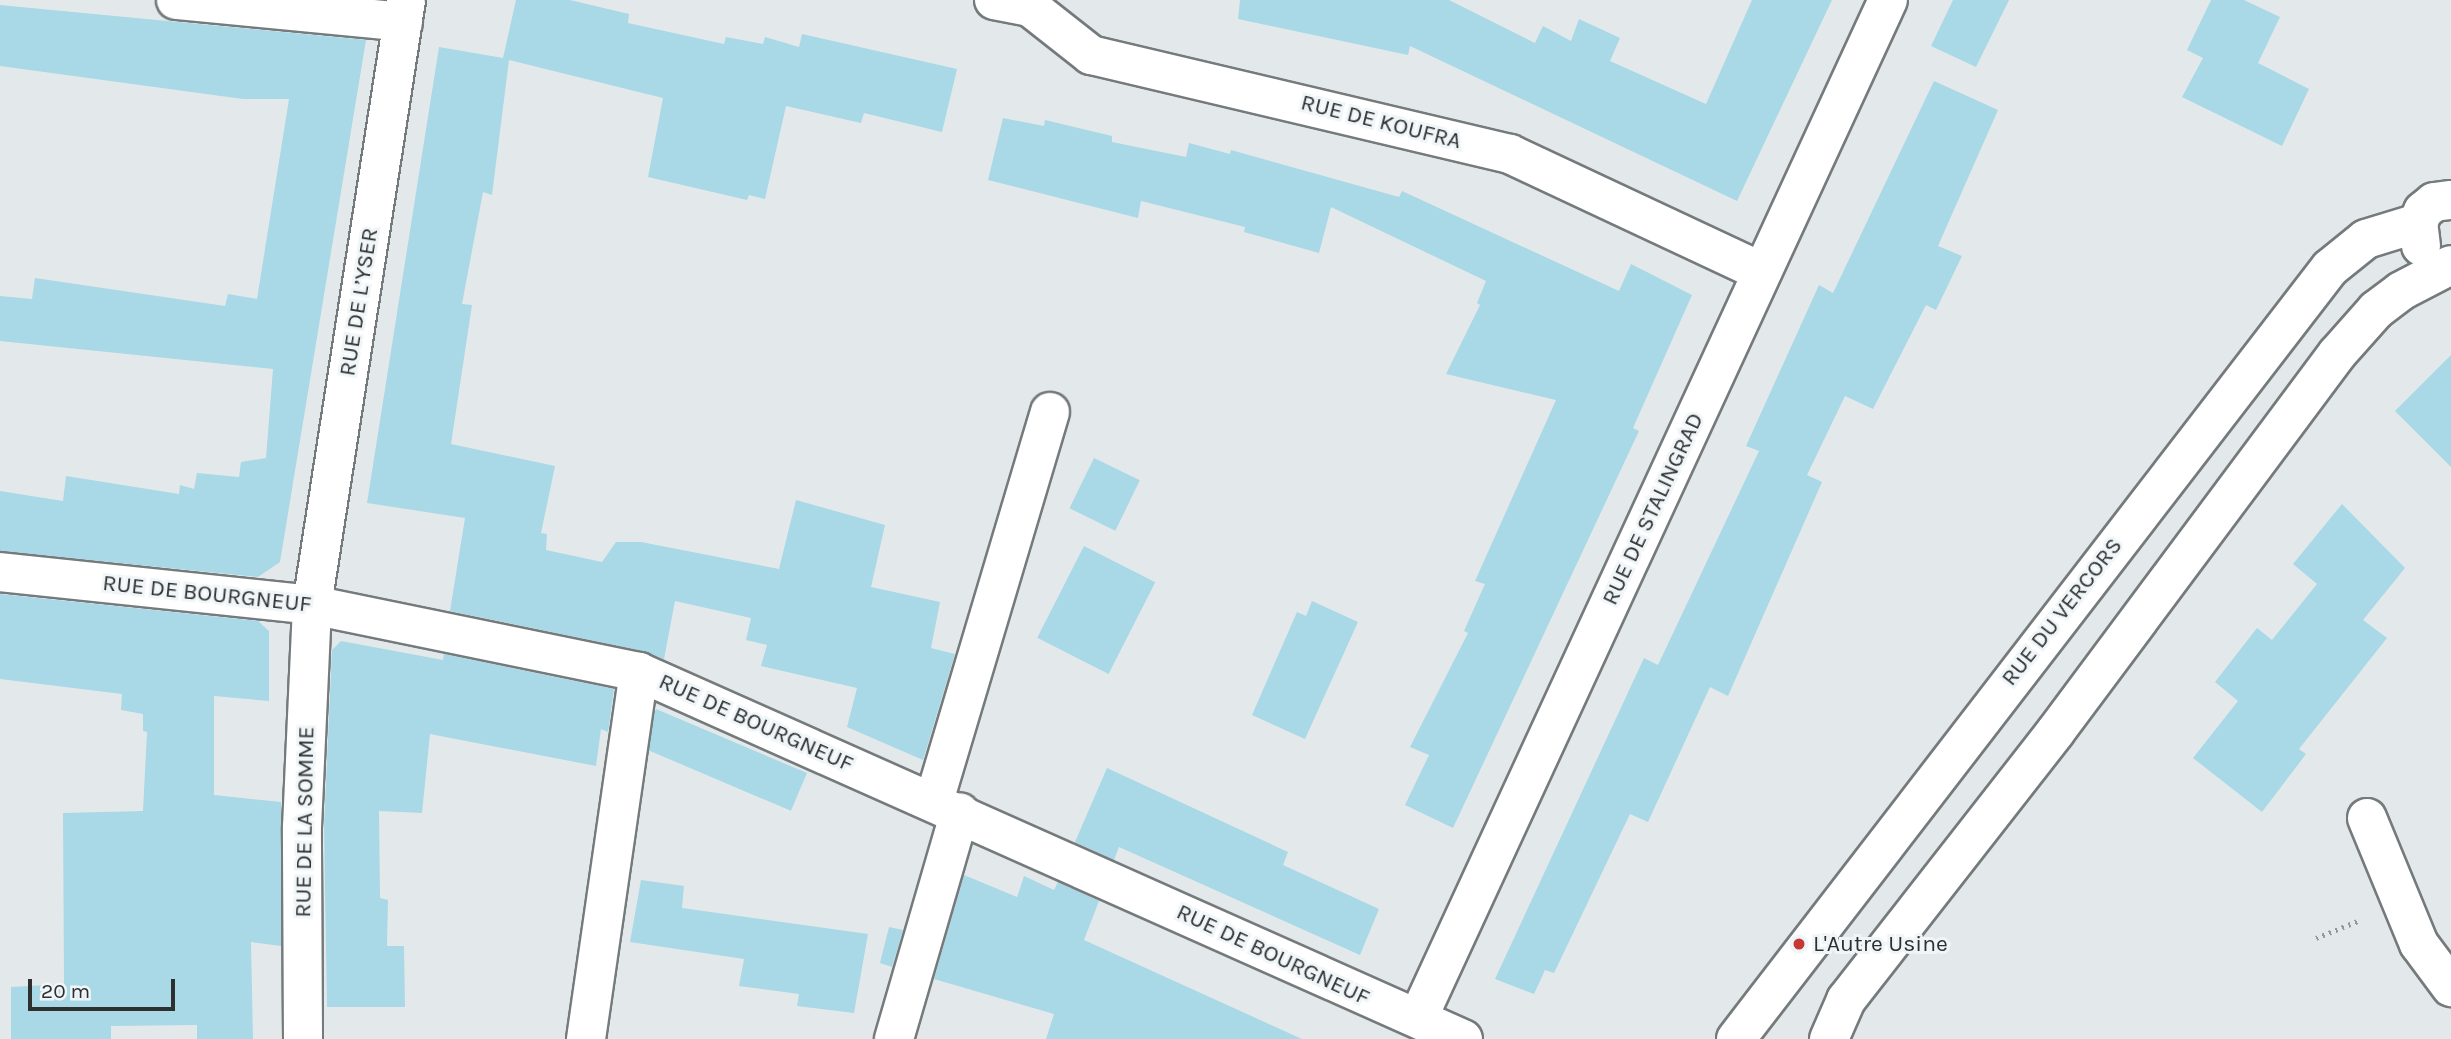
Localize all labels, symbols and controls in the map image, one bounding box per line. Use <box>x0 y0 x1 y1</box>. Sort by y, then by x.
street label: RUE DE KOUFRA <box>1298 89 1464 155</box>
street label: RUE DE L’YSER <box>334 226 384 378</box>
street label: RUE DE STALINGRAD <box>1596 408 1710 610</box>
street label: RUE DU VERCORS <box>1996 533 2128 691</box>
street label: RUE DE BOURGNEUF <box>101 569 313 619</box>
street label: RUE DE BOURGNEUF <box>655 668 857 778</box>
street label: RUE DE LA SOMME <box>290 726 320 918</box>
street label: RUE DE BOURGNEUF <box>1172 898 1374 1012</box>
place label: L'Autre Usine <box>1813 930 1948 958</box>
marker: L'Autre Usine <box>1791 936 1807 952</box>
scale bar <box>32 965 178 1009</box>
text: 20 m <box>41 979 90 1003</box>

